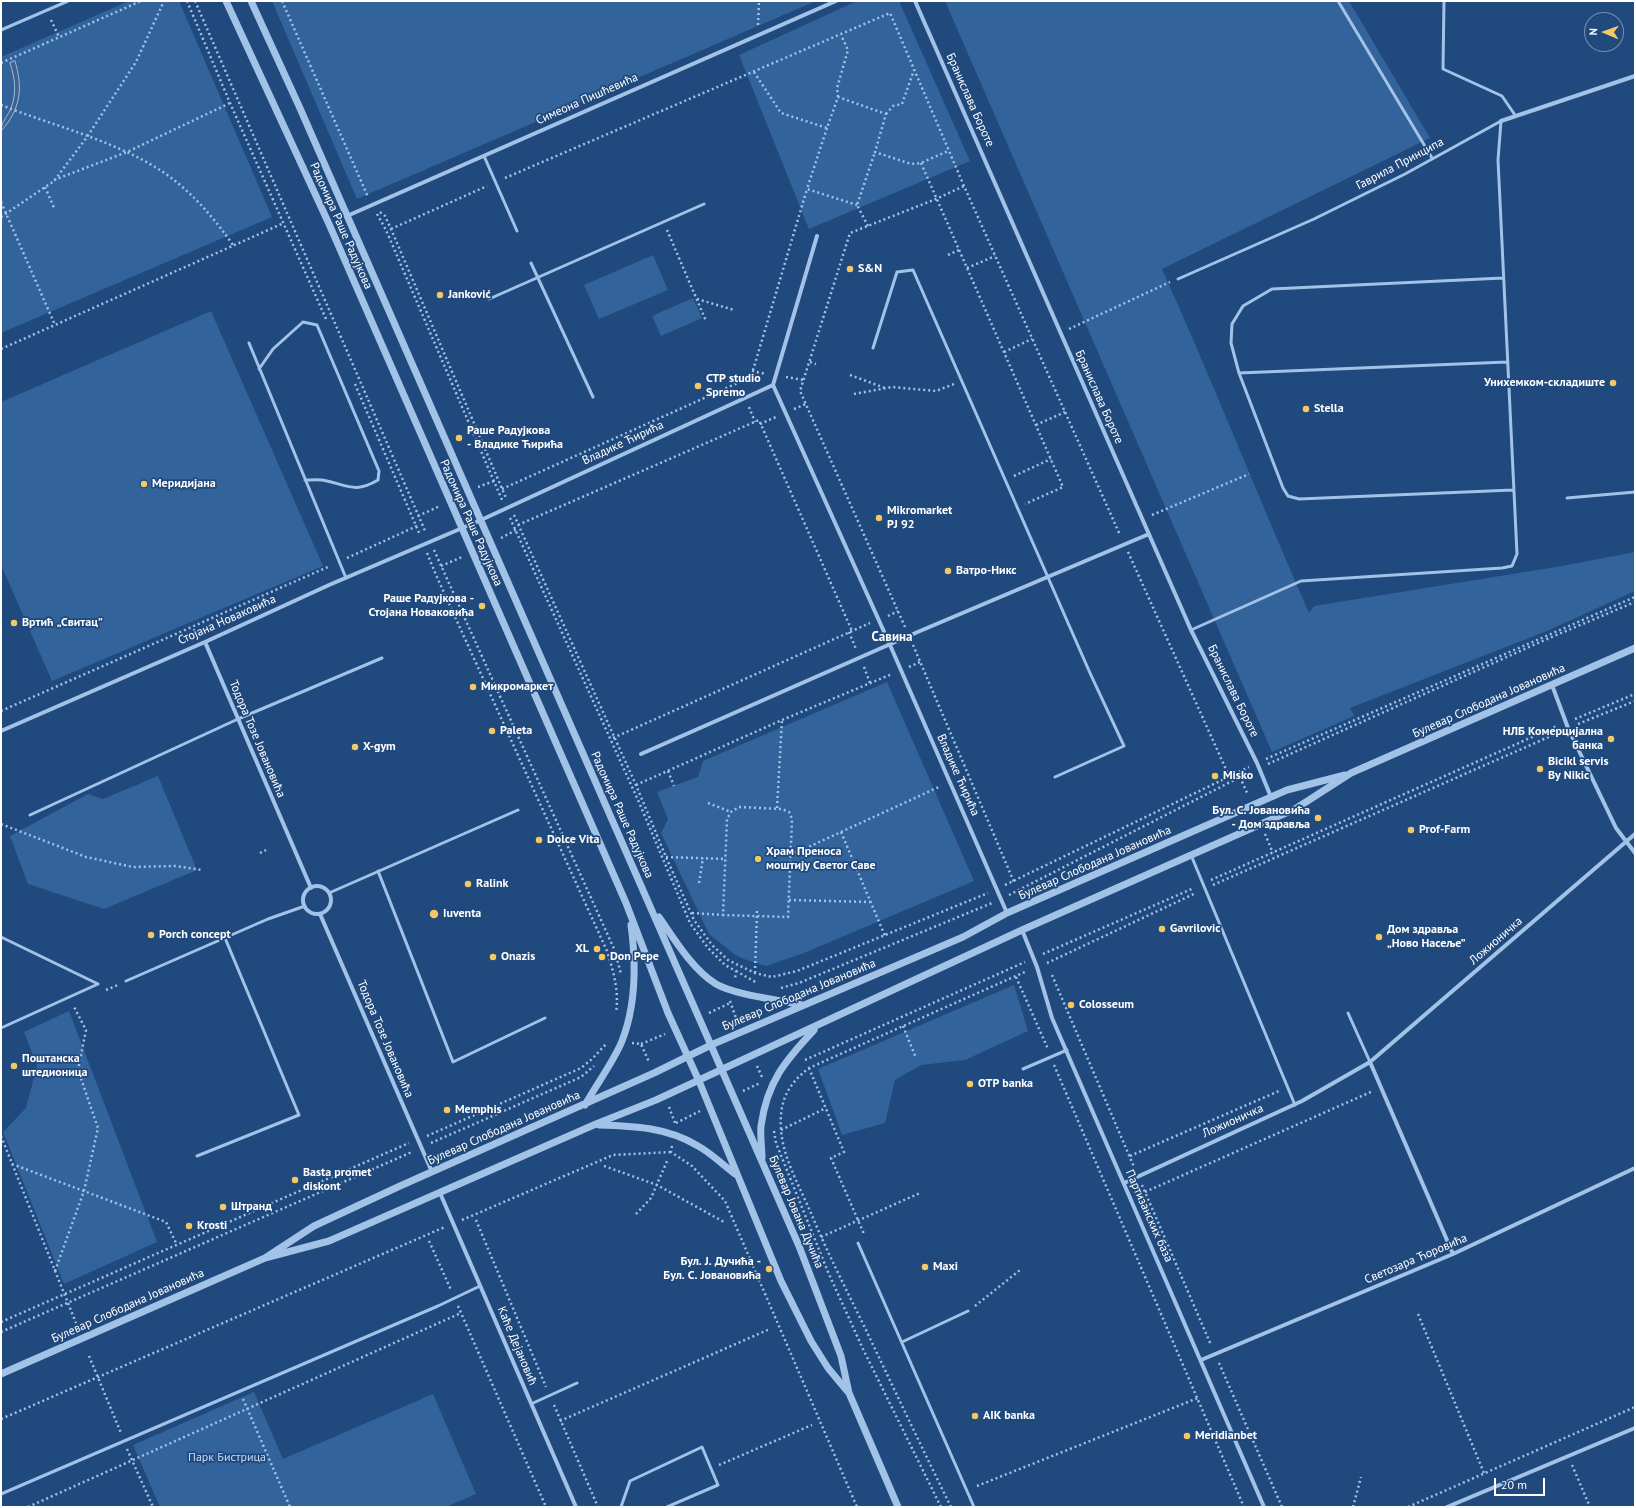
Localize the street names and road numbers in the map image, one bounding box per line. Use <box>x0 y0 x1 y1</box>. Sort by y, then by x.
street label: Бранислава Бороте <box>943 51 997 149</box>
street label: Симеона Пишћевића <box>534 70 640 128</box>
street label: Гаврила Принципа <box>1354 135 1446 193</box>
street label: Радомира Раше Радујкова <box>307 160 375 292</box>
street label: Бранислава Бороте <box>1072 348 1126 446</box>
street label: Владике Ћирића <box>580 418 666 468</box>
street label: Радомира Раше Радујкова <box>437 457 505 589</box>
street label: Стојана Новаковића <box>176 592 278 648</box>
street label: Бранислава Бороте <box>1204 642 1262 740</box>
street label: Булевар Слободана Јовановића <box>1410 661 1568 741</box>
street label: Тодора Тозе Јовановића <box>226 678 288 800</box>
street label: Владике Ћирића <box>934 732 982 818</box>
street label: Радомира Раше Радујкова <box>588 749 656 881</box>
street label: Булевар Слободана Јовановића <box>1016 823 1174 903</box>
street label: Ложионичка <box>1467 914 1525 968</box>
street label: Булевар Слободана Јовановића <box>720 956 878 1034</box>
street label: Тодора Тозе Јовановића <box>354 978 416 1100</box>
street label: Булевар Слободана Јовановића <box>425 1088 583 1168</box>
street label: Ложионичка <box>1200 1101 1266 1141</box>
street label: Булевар Јована Дучића <box>766 1153 826 1271</box>
street label: Партизанских база <box>1122 1167 1176 1265</box>
street label: Светозара Ћоровића <box>1362 1231 1470 1287</box>
street label: Булевар Слободана Јовановића <box>49 1266 207 1346</box>
street label: Каће Дејановић <box>494 1304 540 1388</box>

